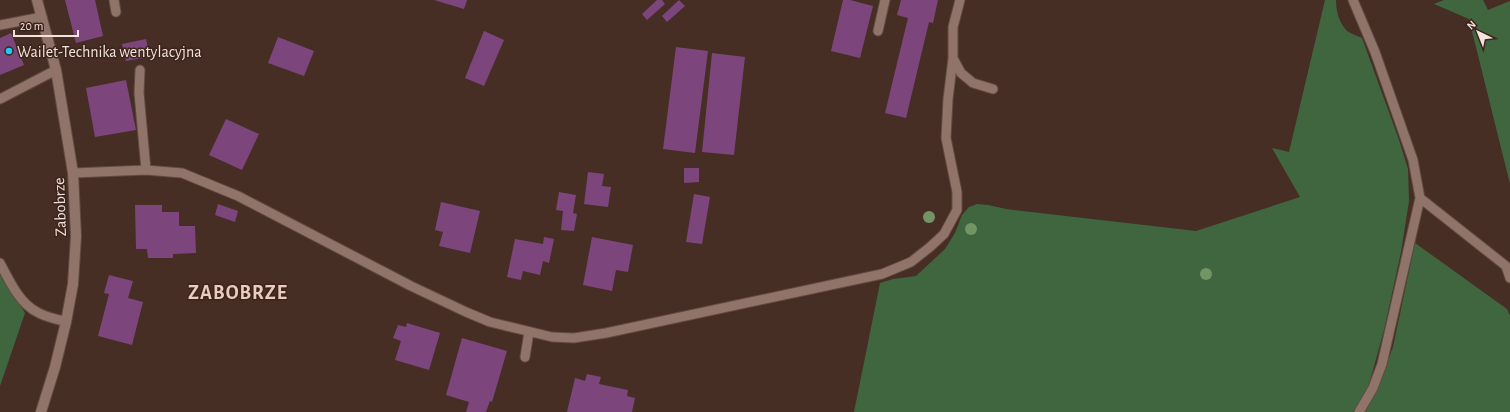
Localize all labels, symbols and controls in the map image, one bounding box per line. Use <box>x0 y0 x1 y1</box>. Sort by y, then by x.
scale bar <box>14 12 78 38</box>
north arrow <box>1458 12 1498 52</box>
text: N <box>1465 18 1478 32</box>
text: 20 m <box>20 20 43 32</box>
place label: Wailet-Technika wentylacyjna <box>17 44 202 61</box>
marker: Wailet-Technika wentylacyjna <box>4 46 14 56</box>
street label: Zabobrze <box>51 177 69 237</box>
district label: ZABOBRZE <box>188 283 288 303</box>

